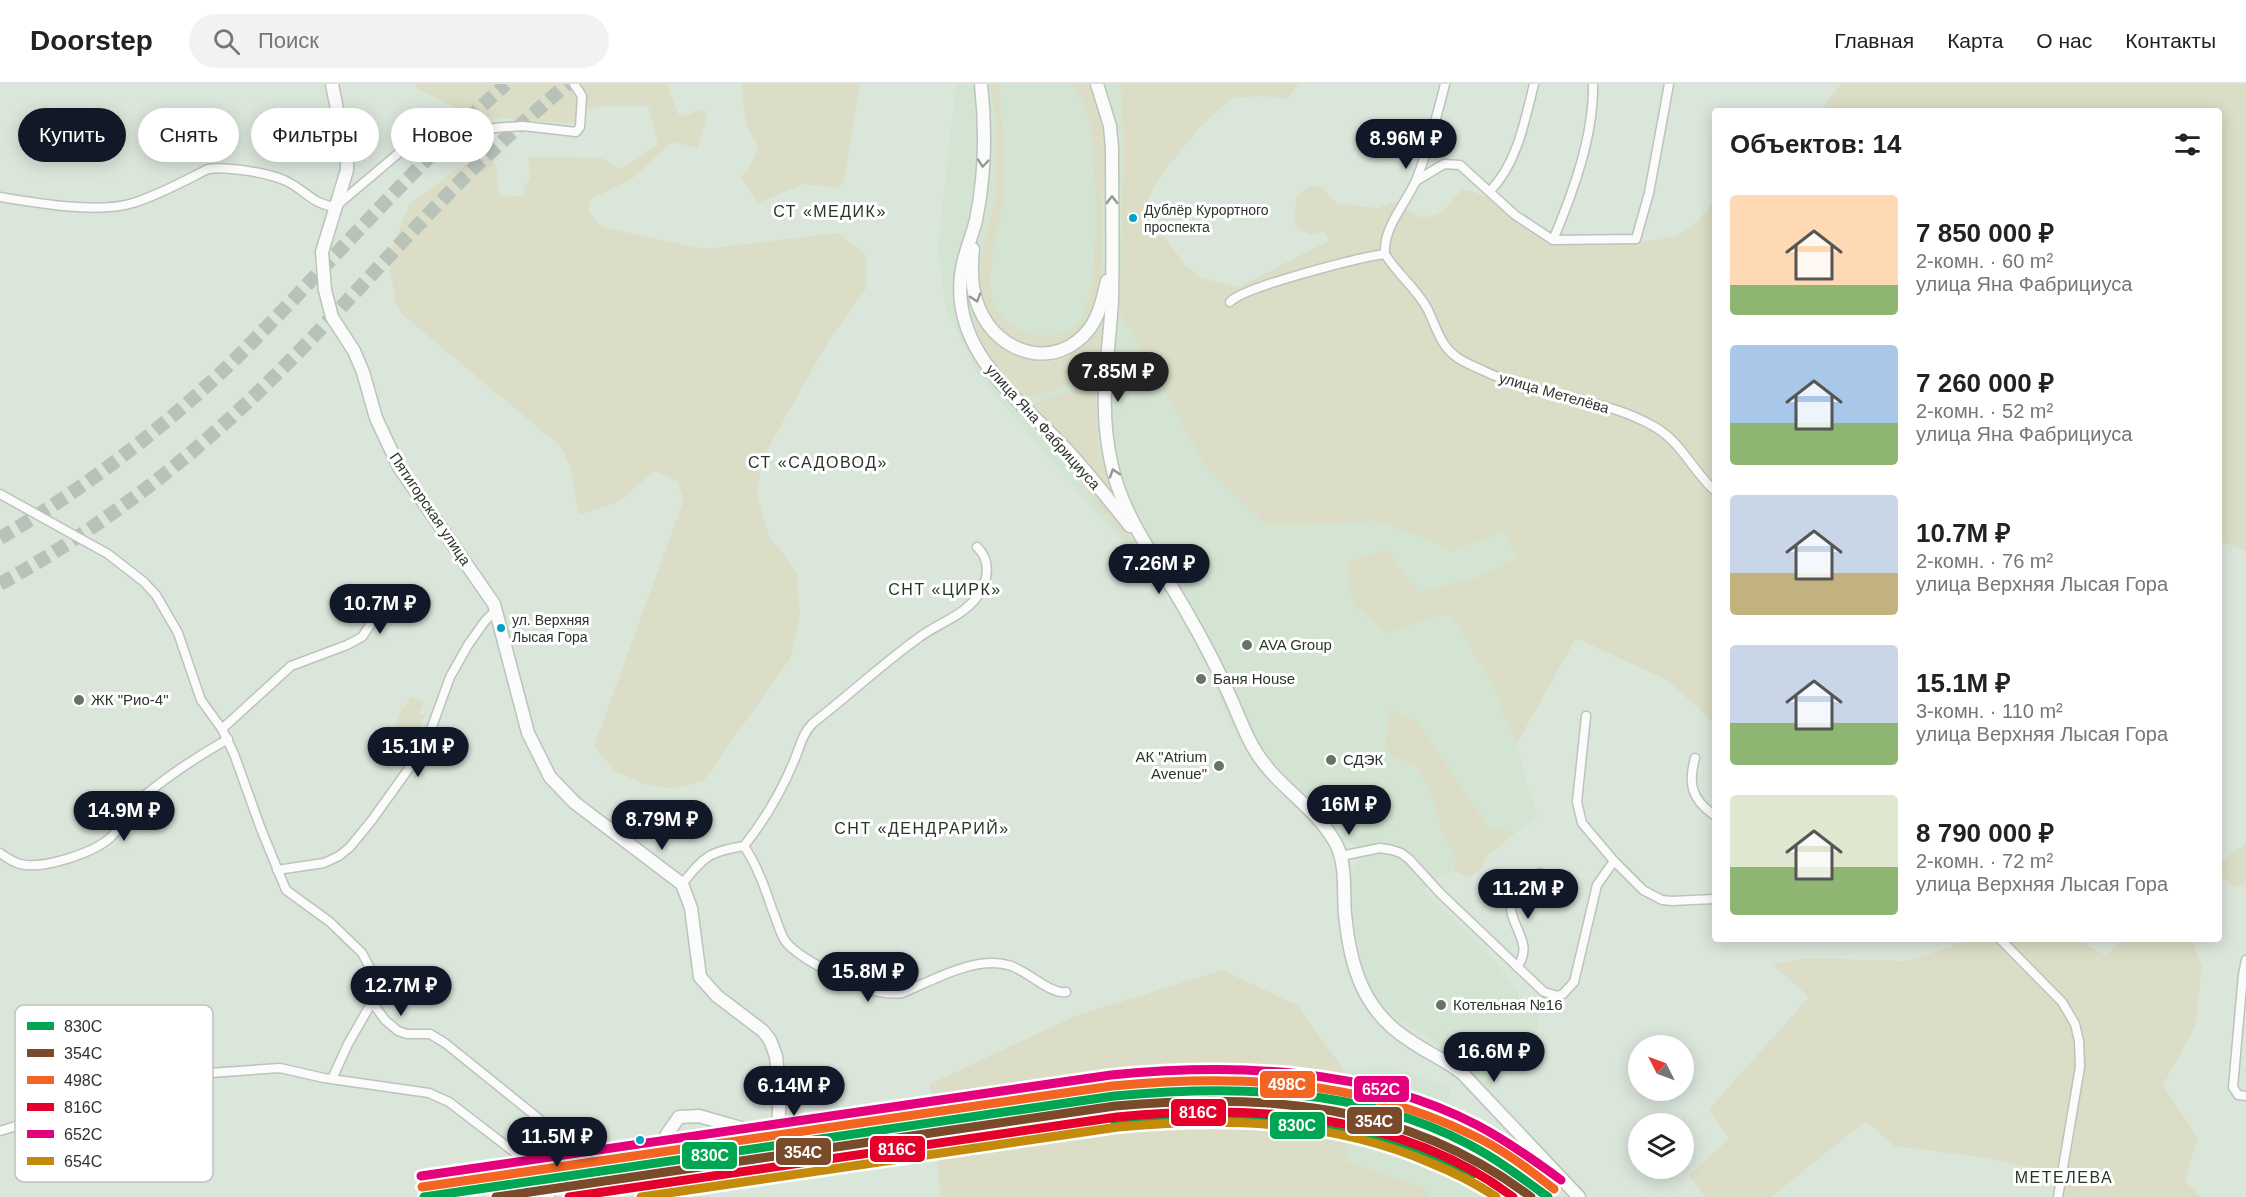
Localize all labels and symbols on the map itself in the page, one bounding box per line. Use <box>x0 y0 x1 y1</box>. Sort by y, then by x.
pin: 8.96M ₽ <box>1351 119 1461 170</box>
one-way arrow <box>977 159 990 168</box>
one-way arrow <box>1106 196 1118 205</box>
place label: Дублёр Курортного проспекта <box>1144 202 1269 235</box>
district label: СТ «МЕДИК» <box>773 203 887 220</box>
marker: Дублёр Курортного проспекта <box>1127 212 1139 224</box>
one-way arrow <box>969 292 981 303</box>
pin: 7.85M ₽ <box>1063 352 1173 403</box>
street label: улица Яна Фабрициуса <box>983 361 1104 493</box>
street label: улица Метелёва <box>1497 369 1612 417</box>
street label: Пятигорская улица <box>386 449 475 569</box>
district label: СТ «САДОВОД» <box>748 454 888 471</box>
one-way arrow <box>1109 468 1121 479</box>
pin: 7.26M ₽ <box>1104 544 1214 595</box>
district label: СНТ «ЦИРК» <box>888 581 1002 598</box>
pin: 10.7M ₽ <box>325 584 435 635</box>
place label: ул. Верхняя Лысая Гора <box>512 612 589 645</box>
marker: ул. Верхняя Лысая Гора <box>495 622 507 634</box>
place label: AVA Group <box>1259 636 1332 653</box>
marker: AVA Group <box>1240 638 1254 652</box>
place label: Баня House <box>1213 670 1295 687</box>
marker: Баня House <box>1194 672 1208 686</box>
place label: ЖК "Рио-4" <box>91 691 168 708</box>
marker: ЖК "Рио-4" <box>72 693 86 707</box>
pin: 15.1M ₽ <box>363 727 473 778</box>
place label: АК "Atrium Avenue" <box>1135 748 1207 782</box>
place label: СДЭК <box>1343 751 1383 768</box>
marker: СДЭК <box>1324 753 1338 767</box>
marker: АК "Atrium Avenue" <box>1212 759 1226 773</box>
pin: 16M ₽ <box>1307 785 1391 836</box>
pin: 14.9M ₽ <box>69 791 179 842</box>
pin: 8.79M ₽ <box>607 800 717 851</box>
district label: СНТ «ДЕНДРАРИЙ» <box>834 819 1010 837</box>
pin: 11.2M ₽ <box>1473 869 1583 920</box>
pin: 15.8M ₽ <box>813 952 923 1003</box>
pin: 12.7M ₽ <box>346 966 456 1017</box>
place label: Котельная №16 <box>1453 996 1563 1013</box>
marker: Котельная №16 <box>1434 998 1448 1012</box>
legend <box>15 1005 213 1182</box>
text: 830С <box>64 1018 102 1035</box>
pin: 16.6M ₽ <box>1439 1032 1549 1083</box>
north arrow <box>1628 1035 1694 1101</box>
text: 354С <box>64 1045 102 1062</box>
pin: 6.14M ₽ <box>739 1066 849 1117</box>
line badge: 498С <box>1259 1070 1316 1099</box>
text: 498С <box>64 1072 102 1089</box>
line badge: 652С <box>1353 1075 1410 1103</box>
text: 498С <box>1268 1076 1307 1093</box>
text: 652С <box>1362 1081 1401 1098</box>
line badge: 816С <box>1170 1098 1227 1127</box>
text: 816С <box>64 1099 102 1116</box>
text: 816С <box>1179 1104 1218 1121</box>
line badge: 354С <box>1346 1106 1403 1135</box>
line badge: 830С <box>1269 1111 1326 1140</box>
text: 354С <box>1355 1113 1394 1130</box>
pin: 11.5M ₽ <box>502 1117 612 1168</box>
text: 830С <box>1278 1117 1317 1134</box>
text: 652С <box>64 1126 102 1143</box>
unlabelled marker <box>634 1134 646 1146</box>
line badge: 816С <box>869 1135 926 1163</box>
line badge: 354С <box>775 1137 832 1166</box>
line badge: 830С <box>681 1141 738 1170</box>
text: 816С <box>878 1141 917 1158</box>
text: 354С <box>784 1144 823 1161</box>
text: 830С <box>691 1147 730 1164</box>
text: 654С <box>64 1153 102 1170</box>
district label: МЕТЕЛЕВА <box>2015 1169 2113 1186</box>

